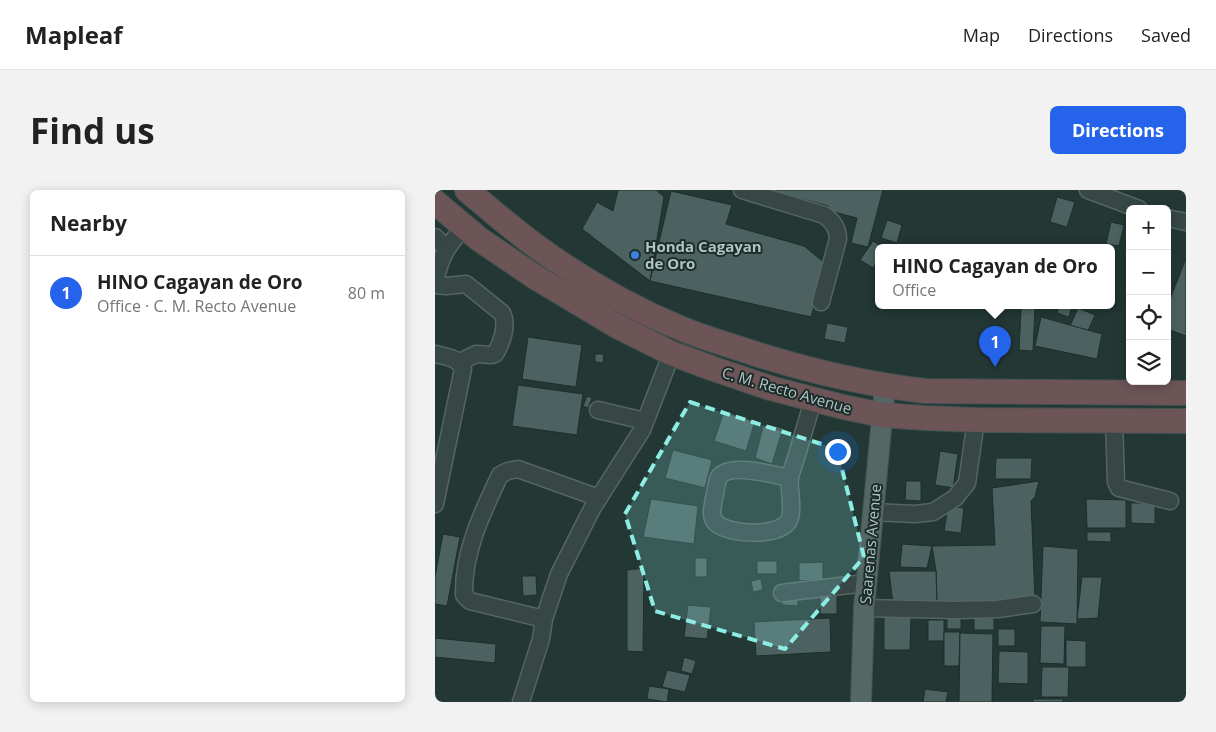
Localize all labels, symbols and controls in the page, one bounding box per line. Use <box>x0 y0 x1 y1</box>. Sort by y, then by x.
text: Mapleaf <box>25 18 123 51</box>
text: Map <box>963 23 1000 47</box>
text: Directions <box>1028 23 1113 47</box>
text: Saved <box>1141 23 1191 47</box>
button: Directions <box>1050 106 1186 154</box>
text: Find us <box>30 107 155 154</box>
map controls <box>1126 205 1171 385</box>
button: + <box>1126 205 1171 250</box>
text: Nearby <box>50 209 127 237</box>
place label: Honda Cagayan de Oro <box>645 236 762 273</box>
popup <box>875 244 1115 309</box>
marker: Honda Cagayan de Oro <box>629 249 641 261</box>
button: − <box>1126 250 1171 295</box>
text: HINO Cagayan de Oro <box>892 253 1098 279</box>
text: HINO Cagayan de Oro <box>97 269 303 295</box>
text: Office <box>892 279 936 301</box>
text: 1 <box>61 282 71 304</box>
text: 80 m <box>348 282 385 304</box>
text: Office · C. M. Recto Avenue <box>97 295 296 317</box>
button: locate <box>1126 295 1171 340</box>
pin: 1 <box>979 326 1011 367</box>
button: layers <box>1126 340 1171 385</box>
street label: C. M. Recto Avenue <box>720 362 854 418</box>
your location <box>825 439 851 465</box>
street label: Saarenas Avenue <box>855 483 885 605</box>

